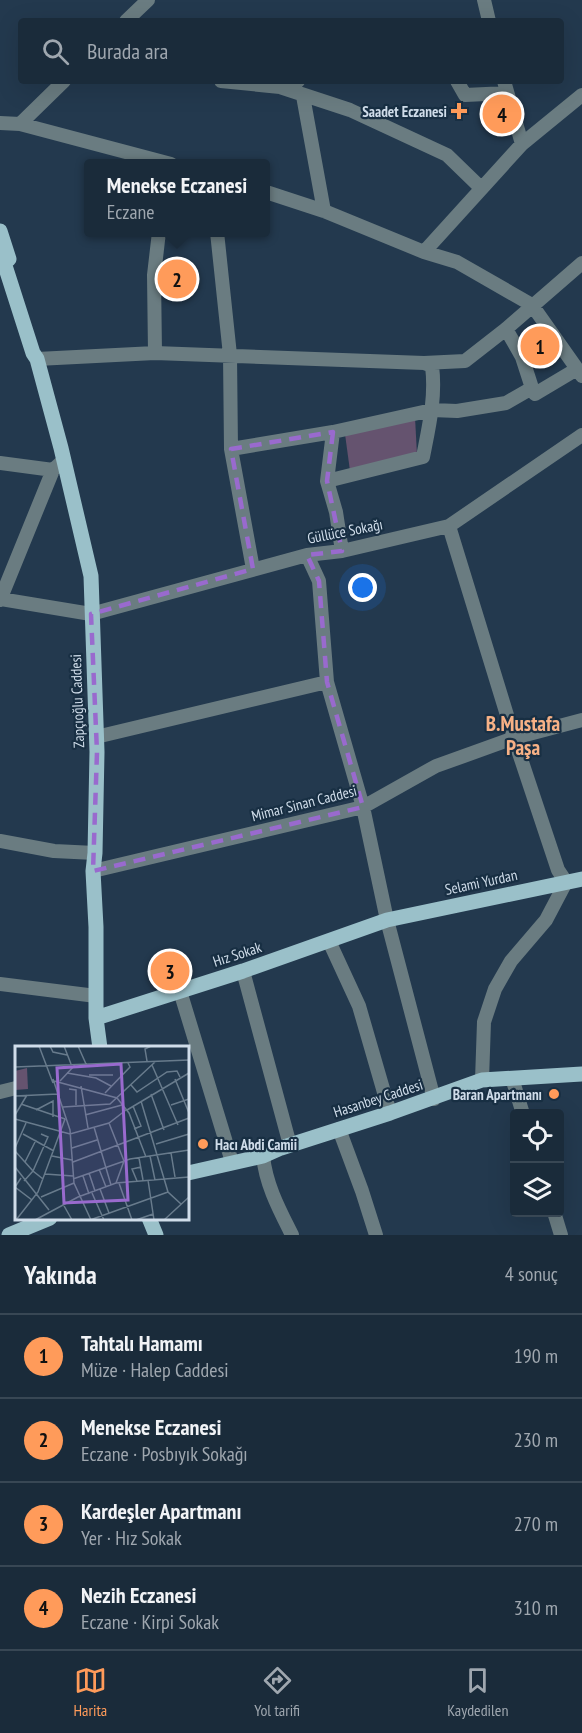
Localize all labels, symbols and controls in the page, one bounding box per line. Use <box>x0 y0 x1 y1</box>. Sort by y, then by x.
search box <box>18 18 564 84</box>
icon: search <box>39 35 72 68</box>
text: Burada ara <box>87 37 168 65</box>
pin: 4 <box>482 92 522 136</box>
place label: Saadet Eczanesi <box>362 102 447 121</box>
marker: Saadet Eczanesi <box>452 104 466 118</box>
popup <box>84 159 270 237</box>
text: Menekse Eczanesi <box>107 171 247 199</box>
text: Eczane <box>107 199 154 225</box>
pin: 2 <box>158 256 196 302</box>
pin: 1 <box>520 324 560 368</box>
street label: Güllüce Sokağı <box>306 514 384 548</box>
your location <box>348 573 377 602</box>
street label: Zapçıoğlu Caddesi <box>66 654 88 748</box>
district label: B.Mustafa Paşa <box>486 710 561 761</box>
street label: Mimar Sinan Caddesi <box>249 781 359 825</box>
street label: Selami Yurdan <box>443 865 519 899</box>
street label: Hız Sokak <box>210 937 264 971</box>
pin: 3 <box>150 948 190 994</box>
inset map <box>15 1046 189 1220</box>
street label: Hasanbey Caddesi <box>331 1075 425 1121</box>
place label: Baran Apartmanı <box>453 1085 542 1104</box>
marker: Baran Apartmanı <box>547 1087 561 1101</box>
map controls <box>510 1109 564 1217</box>
button: locate <box>510 1109 564 1163</box>
place label: Hacı Abdi Camii <box>215 1135 297 1154</box>
marker: Hacı Abdi Camii <box>196 1137 210 1151</box>
button: layers <box>510 1163 564 1217</box>
text: Yakında <box>24 1258 97 1291</box>
text: 4 sonuç <box>505 1261 558 1287</box>
text: Tahtalı Hamamı <box>81 1329 203 1357</box>
text: 1 <box>39 1343 48 1369</box>
text: 190 m <box>514 1343 558 1369</box>
text: Müze · Halep Caddesi <box>81 1357 229 1383</box>
text: Menekse Eczanesi <box>81 1413 221 1441</box>
text: 2 <box>39 1427 48 1453</box>
text: 230 m <box>514 1427 558 1453</box>
text: Eczane · Posbıyık Sokağı <box>81 1441 248 1467</box>
text: Kardeşler Apartmanı <box>81 1497 241 1525</box>
text: 3 <box>39 1511 48 1537</box>
text: 270 m <box>514 1511 558 1537</box>
text: Yer · Hız Sokak <box>81 1525 182 1551</box>
text: Nezih Eczanesi <box>81 1581 196 1609</box>
text: 4 <box>39 1595 48 1621</box>
text: 310 m <box>514 1595 558 1621</box>
text: Eczane · Kirpi Sokak <box>81 1609 219 1635</box>
tab: Harita <box>74 1664 107 1720</box>
tab: Yol tarifi <box>254 1664 300 1720</box>
tab: Kaydedilen <box>447 1664 508 1720</box>

